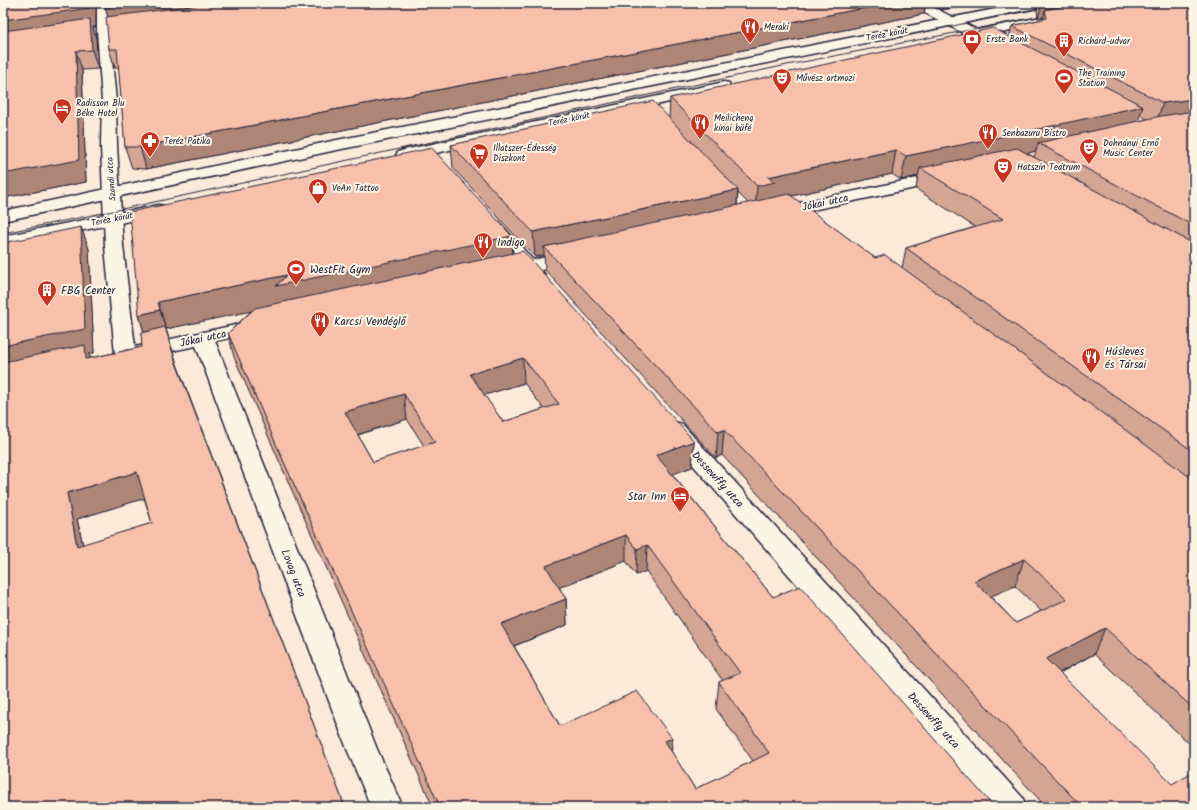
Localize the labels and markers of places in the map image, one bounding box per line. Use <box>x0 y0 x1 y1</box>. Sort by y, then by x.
restaurant icon: Meraki <box>739 16 761 44</box>
place label: Meraki <box>764 20 790 35</box>
bank icon: Erste Bank <box>961 28 983 56</box>
building icon: Richárd-udvar <box>1053 30 1075 58</box>
place label: Erste Bank <box>986 32 1029 47</box>
place label: Richárd-udvar <box>1078 34 1131 49</box>
place label: The Training Station <box>1078 66 1125 91</box>
theatre icon: Művész artmozi <box>771 67 793 95</box>
sports icon: The Training Station <box>1053 67 1075 95</box>
place label: Művész artmozi <box>796 71 855 86</box>
place label: Radisson Blu Béke Hotel <box>76 96 125 121</box>
hotel icon: Radisson Blu Béke Hotel <box>51 97 73 125</box>
place label: Meilicheng kínai büfé <box>714 111 754 136</box>
restaurant icon: Meilicheng kínai büfé <box>689 112 711 140</box>
restaurant icon: Senbazuru Bistro <box>977 122 999 150</box>
place label: Senbazuru Bistro <box>1002 126 1066 141</box>
pharmacy icon: Teréz Patika <box>139 130 161 158</box>
place label: Teréz Patika <box>164 134 211 149</box>
place label: Dohnányi Ernő Music Center <box>1103 136 1160 161</box>
theatre icon: Dohnányi Ernő Music Center <box>1078 137 1100 165</box>
place label: Illatszer-Édesség Diszkont <box>493 141 557 166</box>
supermarket icon: Illatszer-Édesség Diszkont <box>468 142 490 170</box>
theatre icon: Hatszín Teátrum <box>992 156 1014 184</box>
place label: Hatszín Teátrum <box>1017 160 1080 175</box>
shop icon: VeAn Tattoo <box>307 177 329 205</box>
place label: VeAn Tattoo <box>332 181 379 196</box>
restaurant icon: Indigo <box>472 231 494 259</box>
place label: Indigo <box>497 234 525 252</box>
sports icon: WestFit Gym <box>285 258 307 286</box>
place label: WestFit Gym <box>310 261 370 279</box>
building icon: FBG Center <box>36 279 58 307</box>
place label: FBG Center <box>61 282 117 300</box>
restaurant icon: Karcsi Vendéglő <box>309 310 331 338</box>
place label: Karcsi Vendéglő <box>334 313 407 331</box>
place label: Húsleves és Társai <box>1105 343 1146 374</box>
restaurant icon: Húsleves és Társai <box>1080 346 1102 374</box>
hotel icon: Star Inn <box>669 485 691 513</box>
place label: Star Inn <box>628 488 666 506</box>

